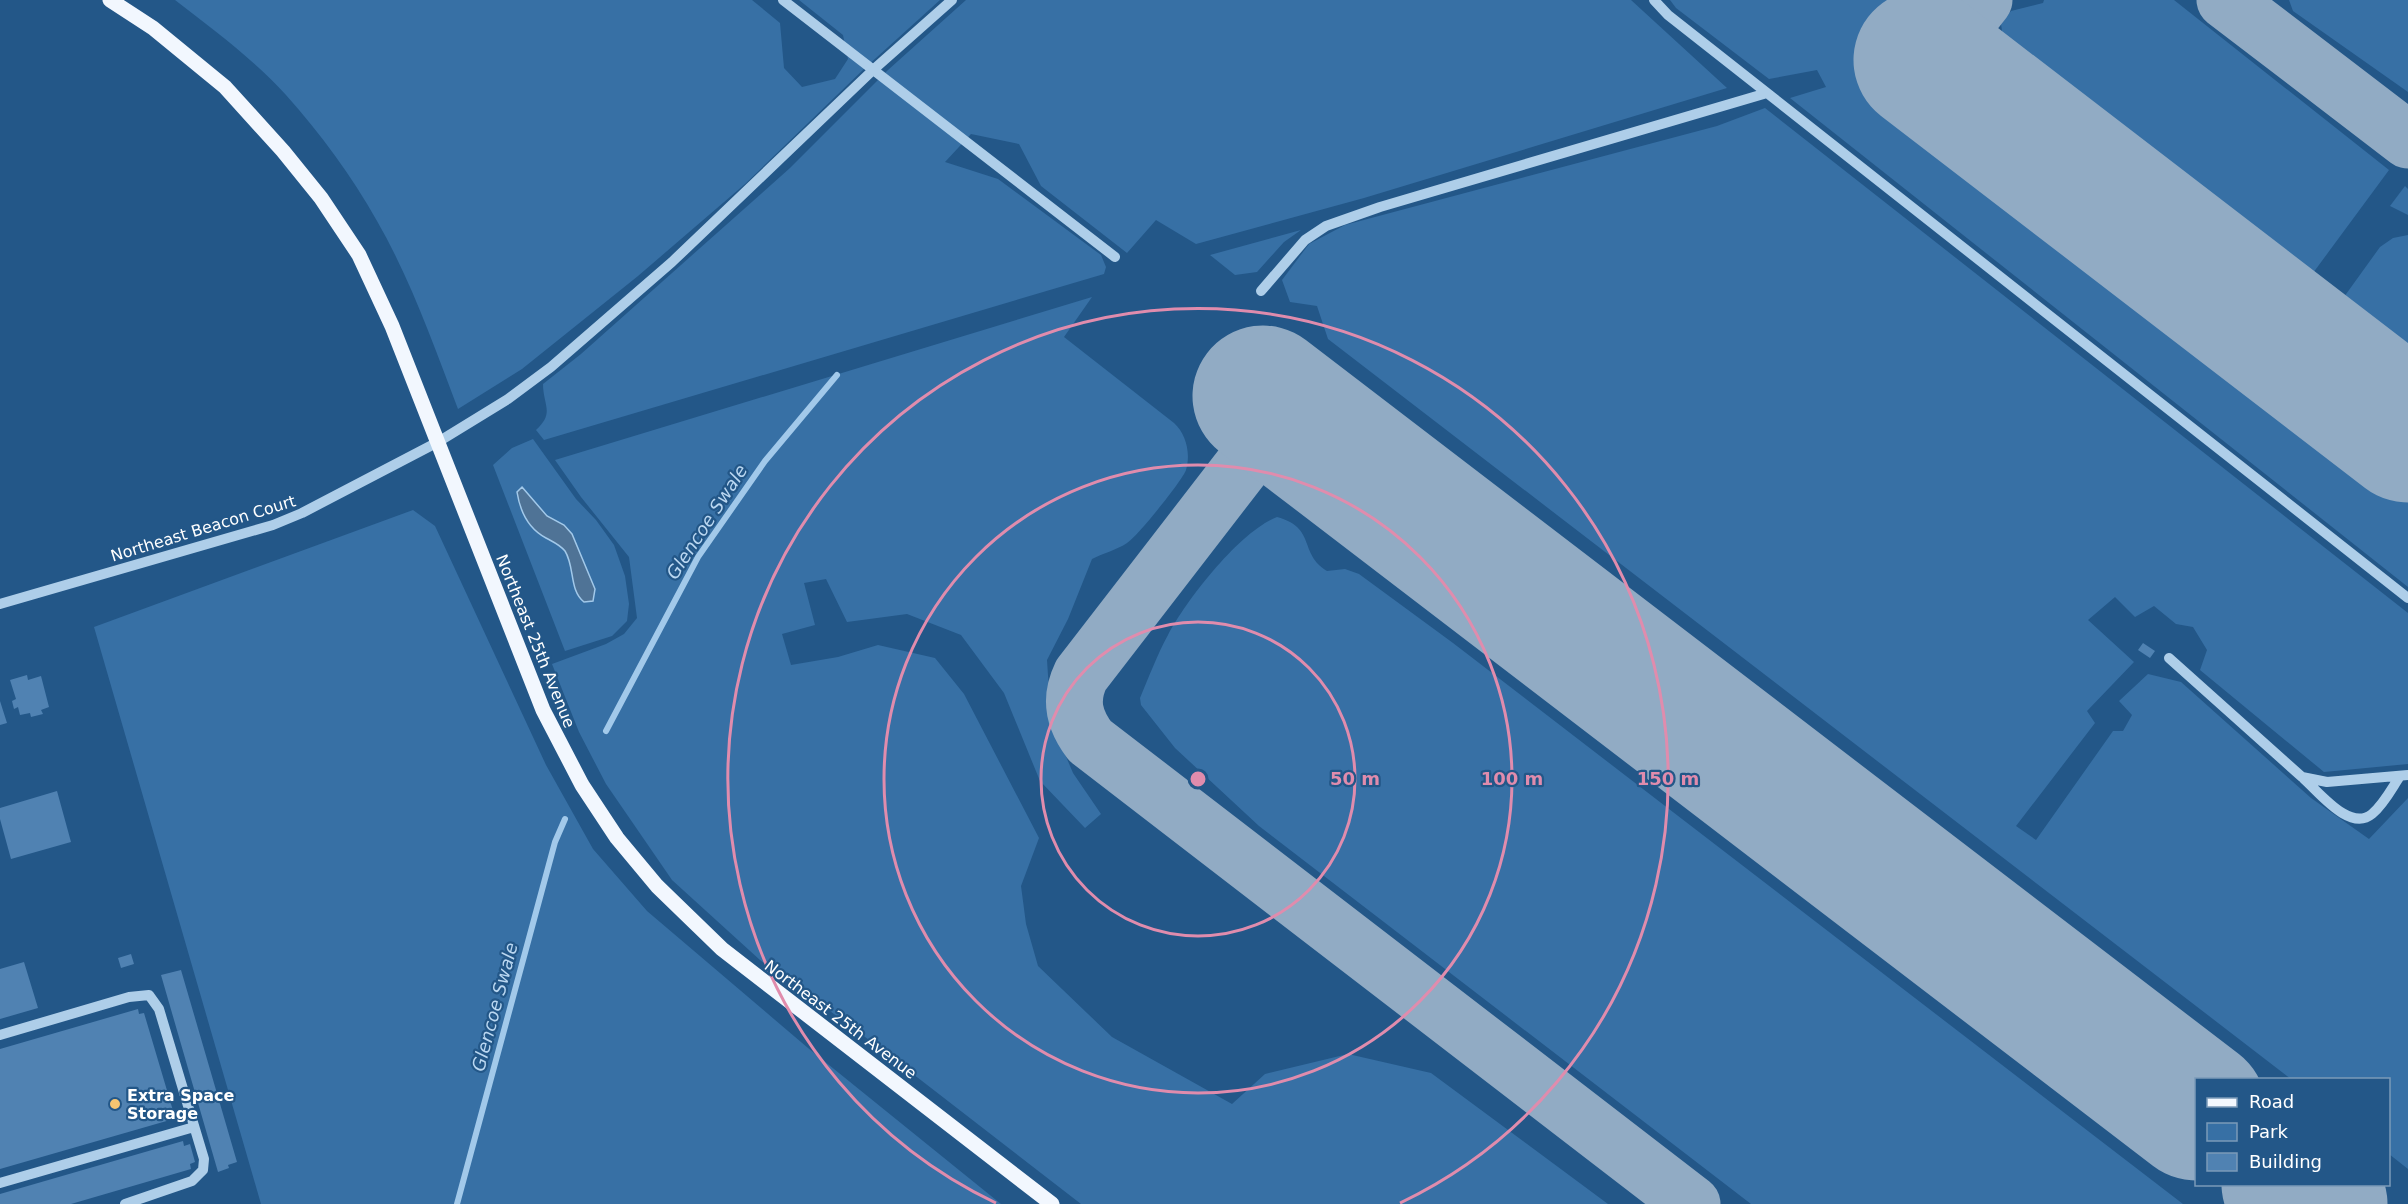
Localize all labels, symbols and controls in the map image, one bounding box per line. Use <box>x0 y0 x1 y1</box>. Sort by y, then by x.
water label: Glencoe Swale <box>662 460 751 583</box>
street label: Northeast Beacon Court <box>108 491 298 566</box>
street label: Northeast 25th Avenue <box>492 552 579 731</box>
text: 50 m <box>1330 768 1380 789</box>
text: 100 m <box>1481 768 1543 789</box>
text: 150 m <box>1637 768 1699 789</box>
centre of rings <box>1188 769 1208 789</box>
water label: Glencoe Swale <box>467 940 522 1074</box>
street label: Northeast 25th Avenue <box>761 956 920 1083</box>
legend <box>2195 1078 2390 1186</box>
place label: Extra Space Storage <box>127 1086 234 1123</box>
text: Road <box>2249 1091 2294 1112</box>
marker: Extra Space Storage <box>108 1097 122 1111</box>
text: Park <box>2249 1121 2288 1142</box>
text: Building <box>2249 1151 2322 1172</box>

